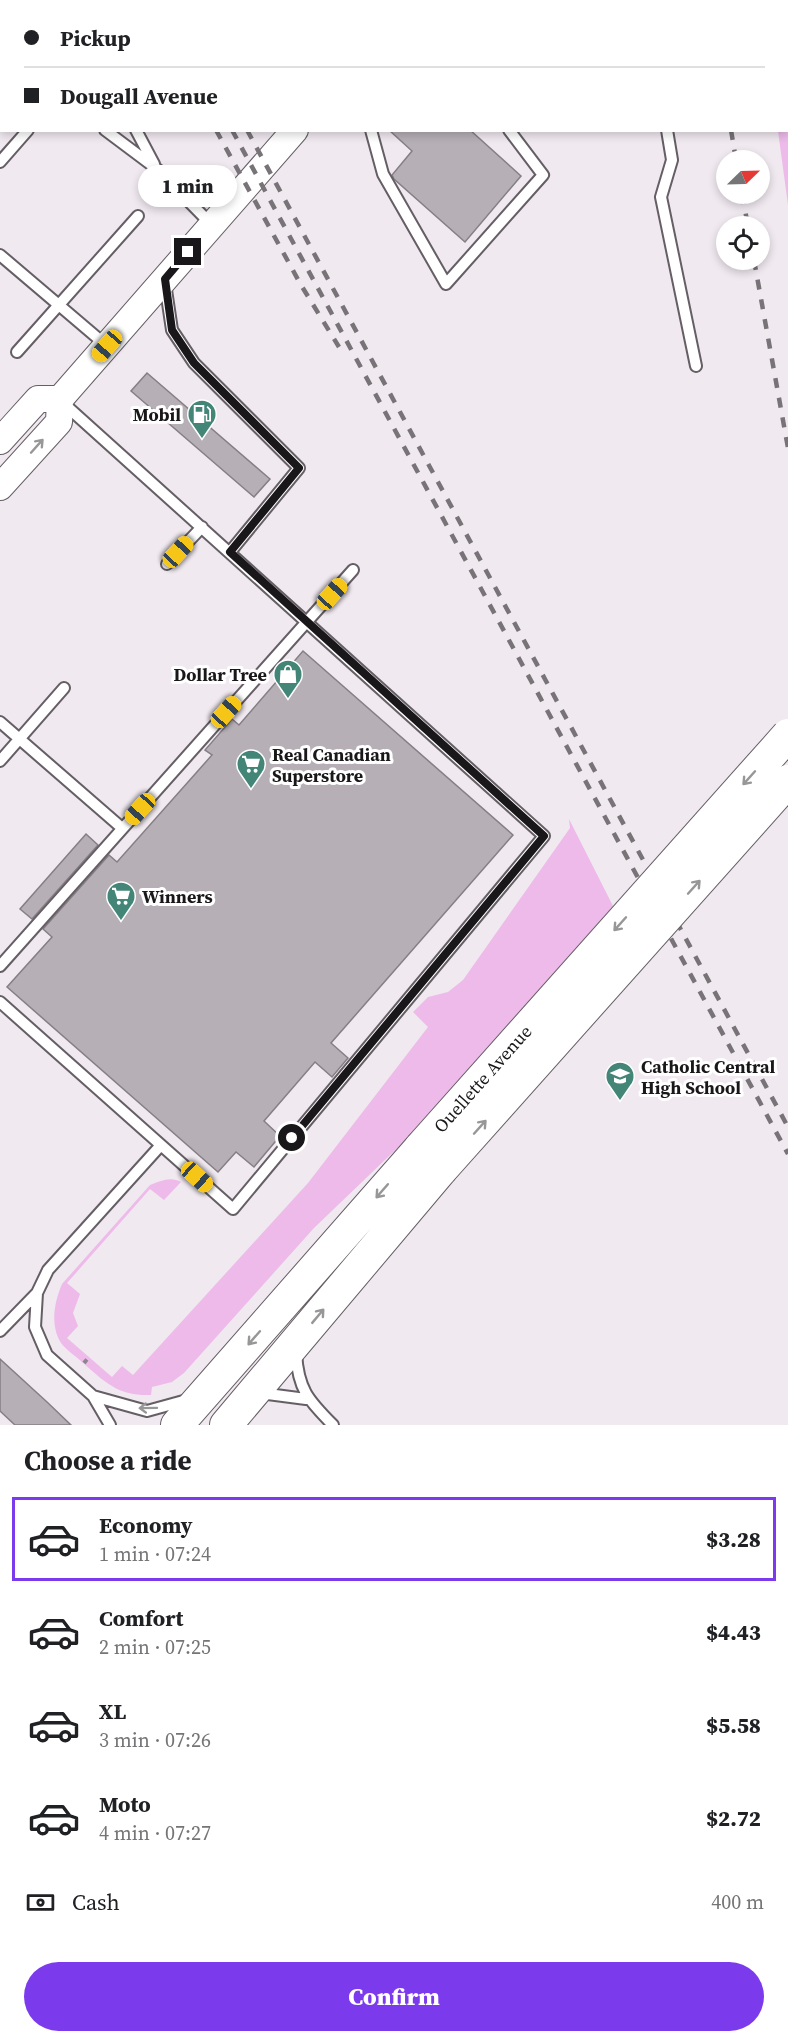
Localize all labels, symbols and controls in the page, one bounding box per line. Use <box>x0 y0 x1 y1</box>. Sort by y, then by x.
text: Pickup <box>60 23 131 53</box>
text: Dougall Avenue <box>60 81 218 111</box>
north arrow <box>716 150 770 204</box>
map controls <box>716 150 770 270</box>
callout: 1 min <box>138 165 237 207</box>
text: 1 min <box>161 172 214 200</box>
button: locate <box>716 216 770 270</box>
route end <box>174 238 201 265</box>
car <box>88 327 126 365</box>
fuel station icon: Mobil <box>186 398 218 440</box>
place label: Mobil <box>133 402 181 427</box>
one-way arrow <box>30 439 44 454</box>
car <box>159 533 197 571</box>
car <box>313 575 351 613</box>
shop icon: Dollar Tree <box>272 658 304 700</box>
place label: Dollar Tree <box>174 662 267 687</box>
car <box>207 693 245 731</box>
place label: Real Canadian Superstore <box>272 742 391 788</box>
supermarket icon: Real Canadian Superstore <box>235 748 267 790</box>
one-way arrow <box>742 770 756 785</box>
car <box>121 790 159 828</box>
supermarket icon: Winners <box>105 880 137 922</box>
one-way arrow <box>687 880 701 895</box>
place label: Winners <box>142 884 213 909</box>
one-way arrow <box>613 916 626 932</box>
street label: Ouellette Avenue <box>427 1019 537 1138</box>
place label: Catholic Central High School <box>641 1054 776 1100</box>
school or university icon: Catholic Central High School <box>604 1060 636 1102</box>
one-way arrow <box>473 1120 487 1135</box>
route start <box>278 1124 305 1151</box>
car <box>178 1158 216 1196</box>
one-way arrow <box>375 1183 389 1198</box>
one-way arrow <box>312 1308 325 1324</box>
one-way arrow <box>247 1330 261 1345</box>
one-way arrow <box>139 1402 158 1414</box>
text: Choose a ride <box>24 1442 192 1479</box>
text: Economy <box>99 1510 193 1540</box>
icon: car <box>27 1512 81 1566</box>
text: $3.28 <box>706 1524 761 1554</box>
text: 1 min · 07:24 <box>99 1540 211 1568</box>
text: Comfort <box>99 1603 183 1633</box>
icon: car <box>27 1605 81 1659</box>
text: $4.43 <box>706 1617 761 1647</box>
text: 2 min · 07:25 <box>99 1633 211 1661</box>
text: XL <box>99 1696 126 1726</box>
icon: car <box>27 1698 81 1752</box>
text: $5.58 <box>706 1710 761 1740</box>
text: 3 min · 07:26 <box>99 1726 211 1754</box>
text: Moto <box>99 1789 151 1819</box>
icon: car <box>27 1791 81 1845</box>
text: $2.72 <box>706 1803 761 1833</box>
text: 4 min · 07:27 <box>99 1819 211 1847</box>
icon: cash <box>24 1886 57 1919</box>
text: Cash <box>72 1887 120 1917</box>
text: 400 m <box>711 1888 764 1916</box>
button: Confirm <box>24 1962 764 2031</box>

